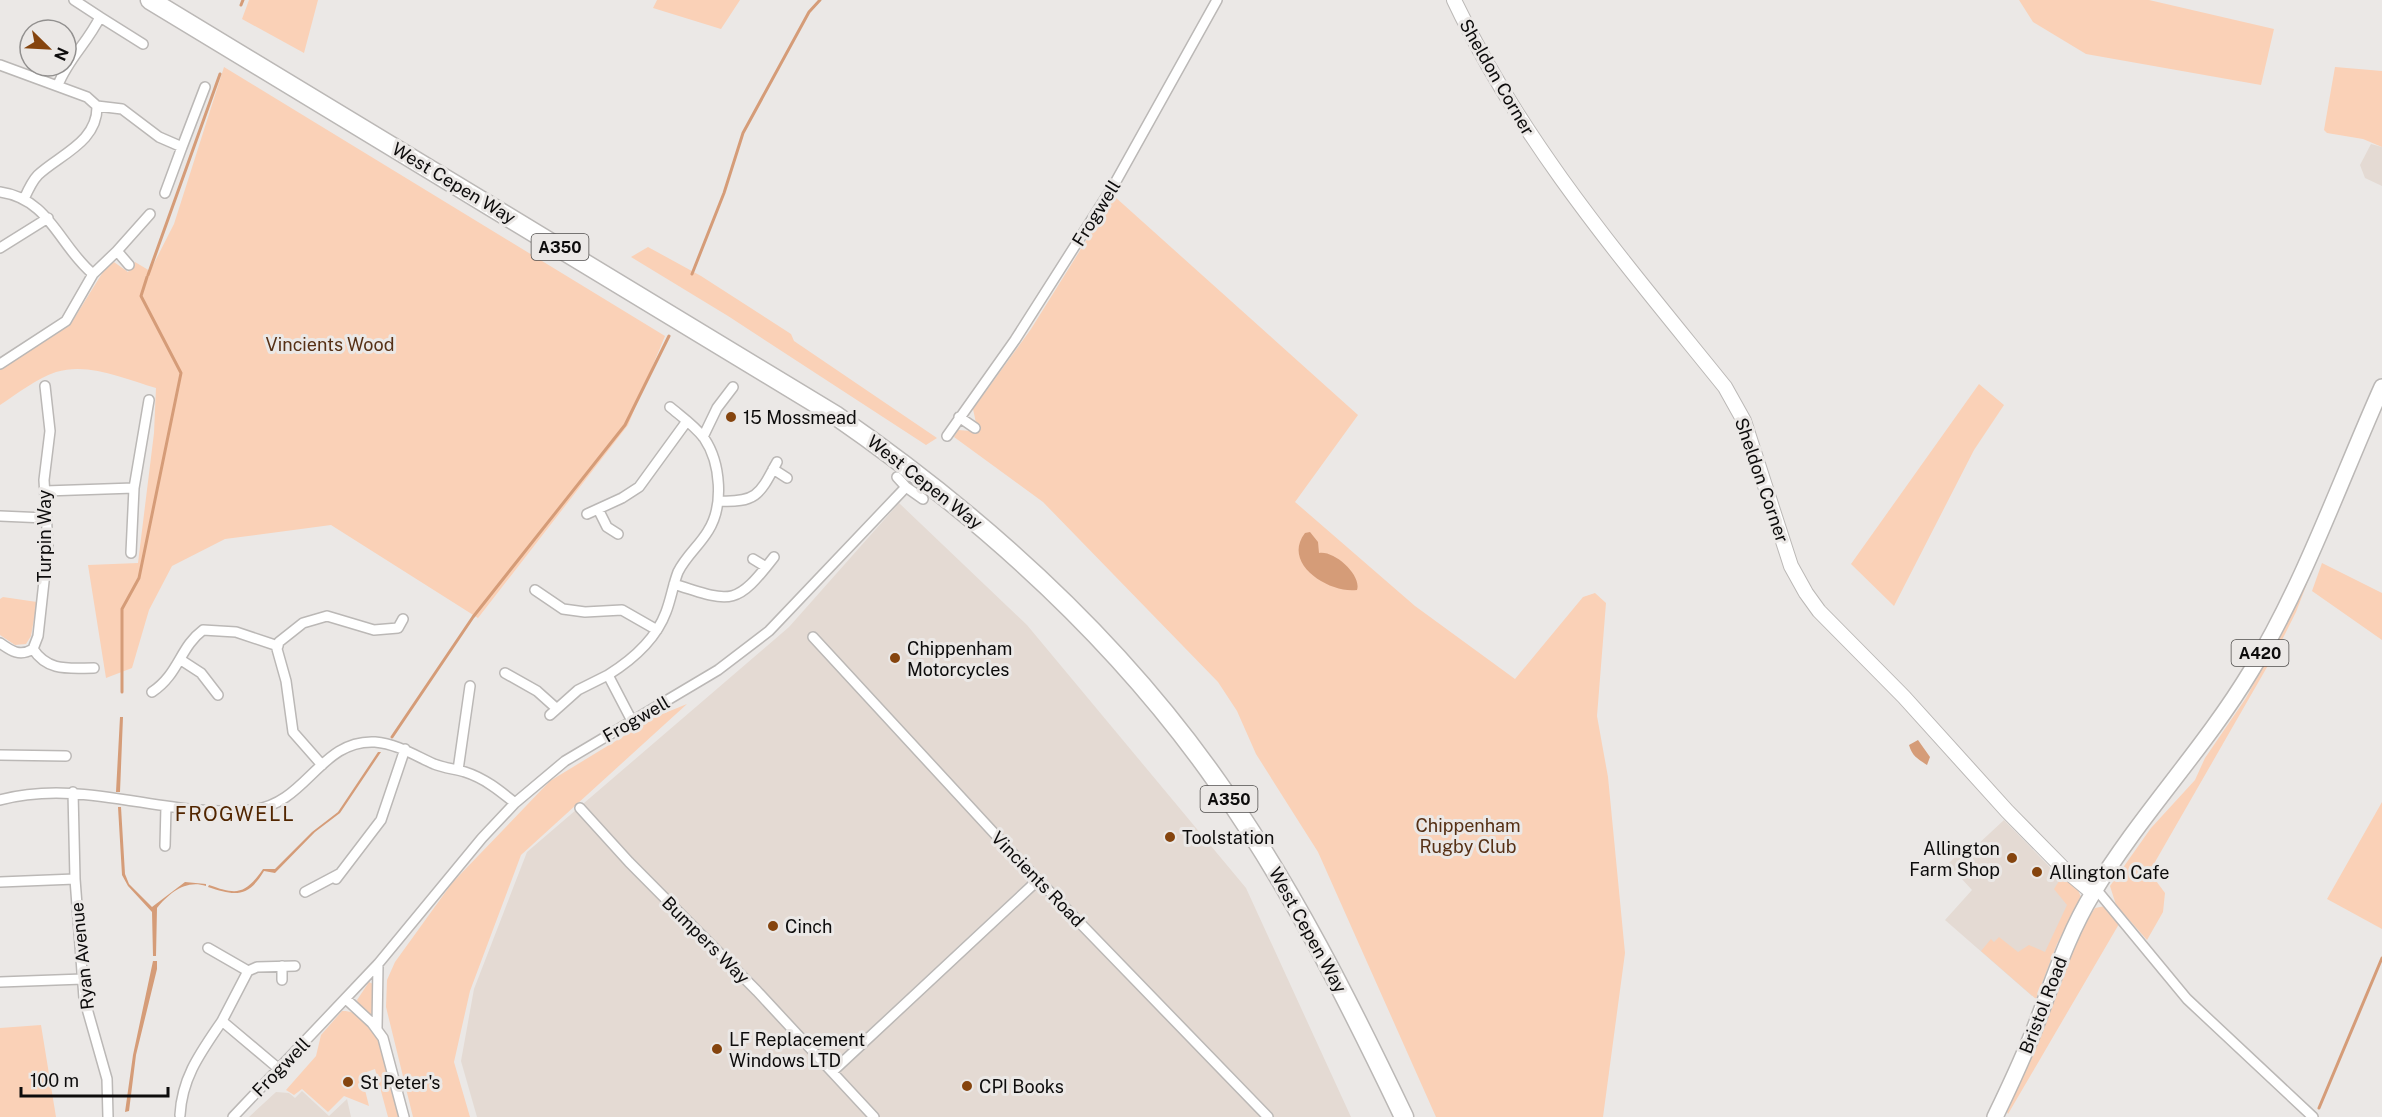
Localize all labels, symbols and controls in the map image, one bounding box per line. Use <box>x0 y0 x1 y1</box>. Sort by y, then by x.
street label: Sheldon Corner <box>1455 15 1539 139</box>
north arrow <box>18 18 78 78</box>
text: N <box>50 44 72 63</box>
street label: West Cepen Way <box>388 138 520 228</box>
street label: Frogwell <box>1068 176 1124 250</box>
road number: A350 <box>532 234 588 260</box>
park label: Vincients Wood <box>266 334 394 355</box>
place label: 15 Mossmead <box>743 407 857 428</box>
marker: 15 Mossmead <box>724 410 738 424</box>
street label: Sheldon Corner <box>1731 415 1793 545</box>
street label: West Cepen Way <box>863 431 987 534</box>
street label: Turpin Way <box>34 489 55 582</box>
place label: Chippenham Motorcycles <box>907 638 1012 680</box>
road number: A420 <box>2232 640 2288 666</box>
marker: Chippenham Motorcycles <box>888 651 902 665</box>
street label: Frogwell <box>599 692 673 746</box>
road number: A350 <box>1200 786 1258 812</box>
district label: FROGWELL <box>175 802 295 826</box>
park label: Chippenham Rugby Club <box>1415 815 1521 857</box>
street label: Vincients Road <box>987 827 1089 931</box>
place label: Toolstation <box>1182 827 1274 848</box>
marker: Toolstation <box>1163 830 1177 844</box>
place label: Allington Farm Shop <box>1909 838 2000 880</box>
marker: Allington Farm Shop <box>2005 851 2019 865</box>
place label: Allington Cafe <box>2049 862 2169 883</box>
street label: West Cepen Way <box>1265 864 1351 997</box>
marker: Allington Cafe <box>2030 865 2044 879</box>
street label: Bumpers Way <box>658 892 754 988</box>
street label: Ryan Avenue <box>66 901 98 1011</box>
place label: Cinch <box>785 916 832 937</box>
marker: Cinch <box>766 919 780 933</box>
street label: Bristol Road <box>2015 954 2071 1056</box>
place label: LF Replacement Windows LTD <box>729 1029 865 1071</box>
street label: Frogwell <box>248 1033 314 1101</box>
marker: LF Replacement Windows LTD <box>710 1042 724 1056</box>
scale bar <box>21 1060 168 1098</box>
text: 100 m <box>30 1070 79 1091</box>
place label: St Peter's <box>360 1072 440 1093</box>
marker: St Peter's <box>341 1075 355 1089</box>
place label: CPI Books <box>979 1076 1064 1097</box>
marker: CPI Books <box>960 1079 974 1093</box>

